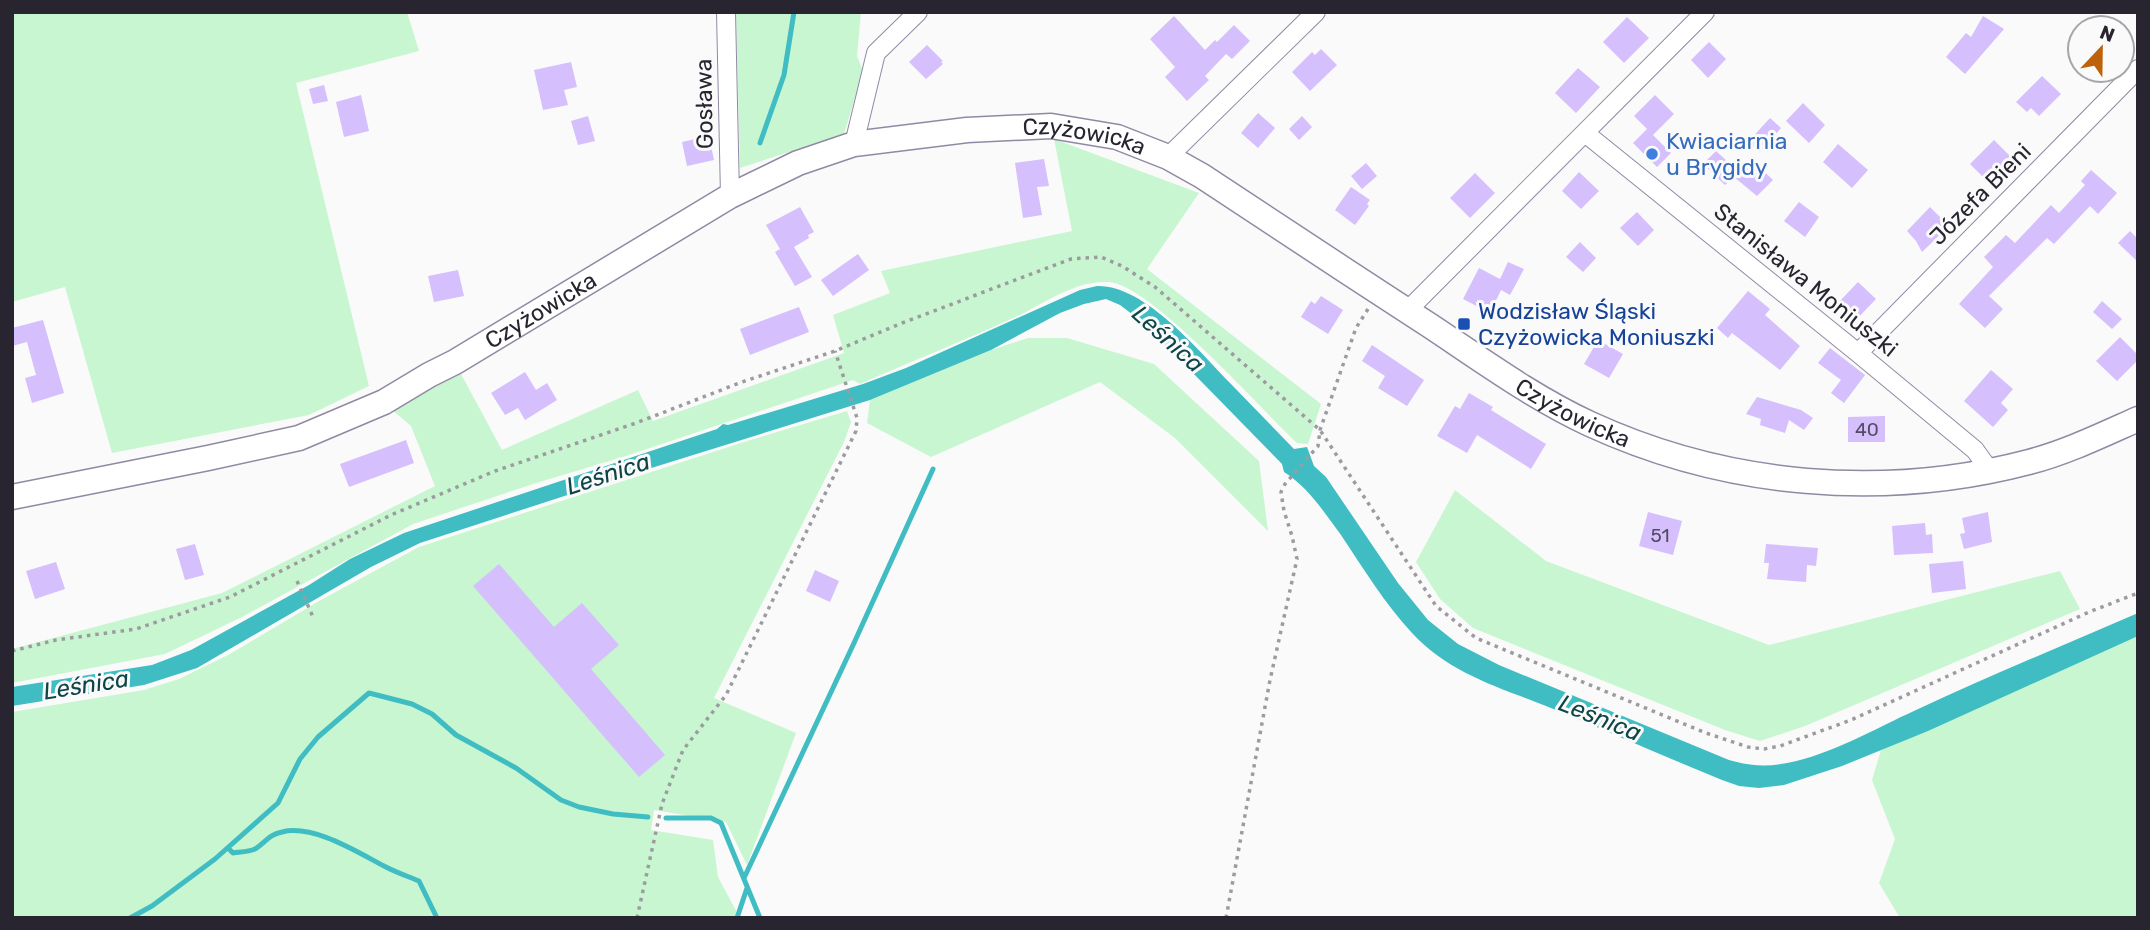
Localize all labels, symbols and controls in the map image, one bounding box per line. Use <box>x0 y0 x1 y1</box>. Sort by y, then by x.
north arrow <box>2066 14 2136 84</box>
text: N <box>2097 20 2118 47</box>
street label: Gosława <box>689 59 719 149</box>
street label: Czyżowicka <box>1022 112 1150 161</box>
place label: Kwiaciarnia u Brygidy <box>1666 127 1787 181</box>
street label: Józefa Bieni <box>1923 137 2037 251</box>
marker: Kwiaciarnia u Brygidy <box>1644 146 1660 162</box>
street label: Stanisława Moniuszki <box>1708 197 1904 363</box>
street label: Czyżowicka <box>480 266 602 355</box>
place label: Wodzisław Śląski Czyżowicka Moniuszki <box>1478 297 1714 351</box>
water label: Leśnica <box>1127 300 1209 378</box>
marker: Wodzisław Śląski Czyżowicka Moniuszki <box>1456 316 1472 332</box>
street label: Czyżowicka <box>1510 372 1634 453</box>
house number: 40 <box>1855 418 1879 441</box>
water label: Leśnica <box>563 447 653 501</box>
house number: 51 <box>1650 524 1670 547</box>
water label: Leśnica <box>41 664 131 706</box>
water label: Leśnica <box>1555 689 1645 747</box>

